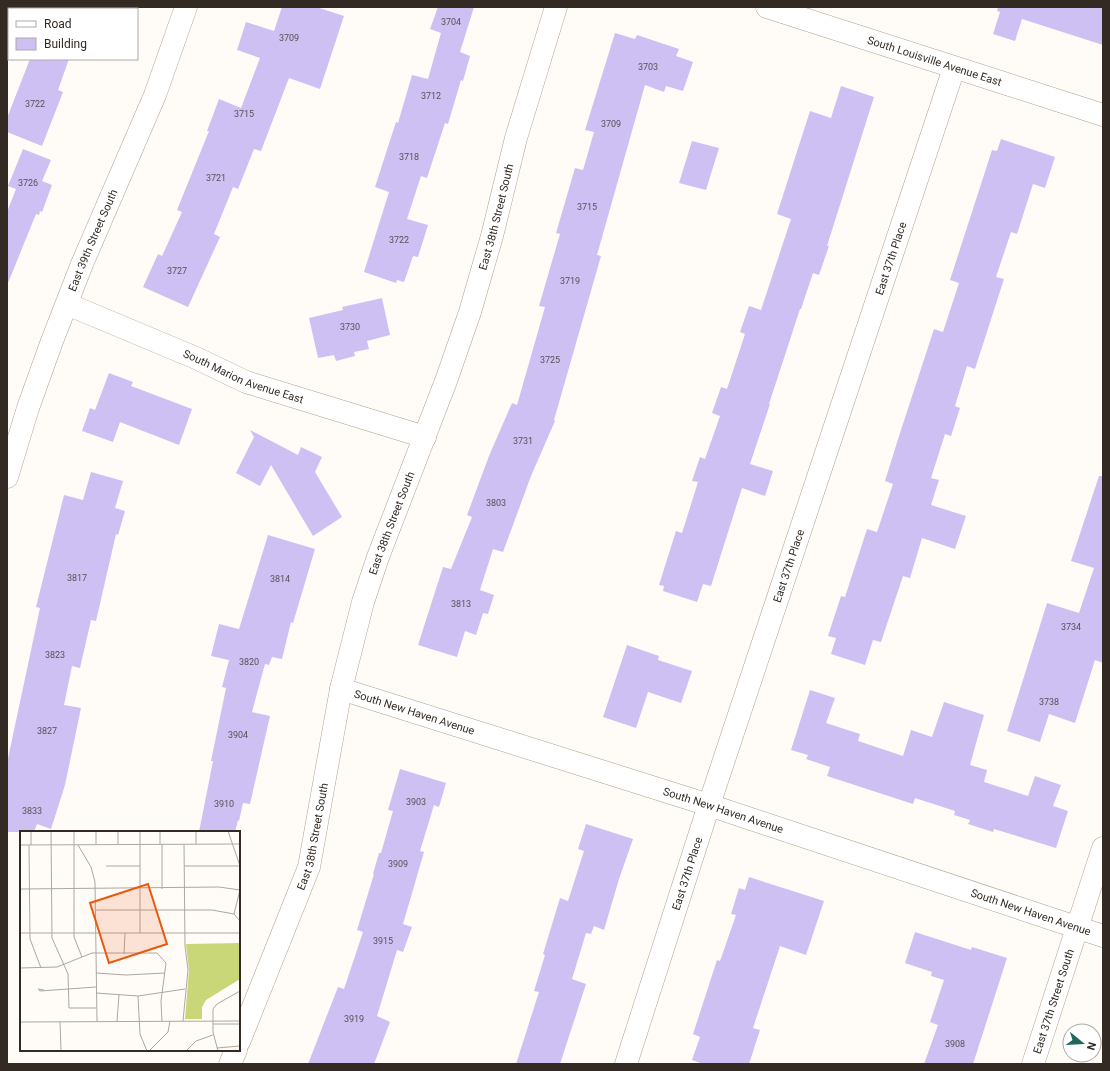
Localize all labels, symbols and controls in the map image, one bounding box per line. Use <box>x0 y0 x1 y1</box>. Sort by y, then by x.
legend <box>8 8 138 60</box>
text: Road <box>44 17 72 31</box>
house number: 3704 <box>441 17 461 27</box>
house number: 3709 <box>279 33 299 43</box>
street label: South Louisville Avenue East <box>866 34 1004 89</box>
text: Building <box>44 37 87 51</box>
house number: 3703 <box>638 62 658 72</box>
house number: 3712 <box>421 91 441 101</box>
house number: 3722 <box>25 99 45 109</box>
house number: 3715 <box>234 109 254 119</box>
house number: 3709 <box>601 119 621 129</box>
house number: 3718 <box>399 152 419 162</box>
street label: East 38th Street South <box>476 162 516 272</box>
house number: 3721 <box>206 173 226 183</box>
house number: 3726 <box>18 178 38 188</box>
street label: East 39th Street South <box>66 187 120 293</box>
house number: 3715 <box>577 202 597 212</box>
street label: East 37th Place <box>873 220 909 297</box>
house number: 3722 <box>389 235 409 245</box>
house number: 3727 <box>167 266 187 276</box>
house number: 3719 <box>560 276 580 286</box>
house number: 3730 <box>340 322 360 332</box>
street label: South Marion Avenue East <box>181 347 306 406</box>
house number: 3725 <box>540 355 560 365</box>
house number: 3731 <box>513 436 533 446</box>
street label: East 38th Street South <box>367 470 417 577</box>
house number: 3803 <box>486 498 506 508</box>
street label: East 37th Place <box>771 528 807 604</box>
house number: 3817 <box>67 573 87 583</box>
house number: 3814 <box>270 574 290 584</box>
house number: 3813 <box>451 599 471 609</box>
house number: 3734 <box>1061 622 1081 632</box>
house number: 3823 <box>45 650 65 660</box>
house number: 3820 <box>239 657 259 667</box>
street label: South New Haven Avenue <box>352 688 476 738</box>
house number: 3738 <box>1039 697 1059 707</box>
house number: 3827 <box>37 726 57 736</box>
house number: 3904 <box>228 730 248 740</box>
street label: East 38th Street South <box>294 782 331 892</box>
street label: South New Haven Avenue <box>661 785 785 836</box>
house number: 3903 <box>406 797 426 807</box>
house number: 3910 <box>214 799 234 809</box>
house number: 3833 <box>22 806 42 816</box>
inset map <box>20 831 240 1051</box>
street label: East 37th Place <box>670 835 705 912</box>
house number: 3909 <box>388 859 408 869</box>
street label: South New Haven Avenue <box>969 886 1093 939</box>
house number: 3915 <box>373 936 393 946</box>
street label: East 37th Street South <box>1031 947 1077 1055</box>
house number: 3919 <box>344 1014 364 1024</box>
north arrow <box>1062 1023 1102 1063</box>
house number: 3908 <box>945 1039 965 1049</box>
text: N <box>1084 1040 1098 1052</box>

